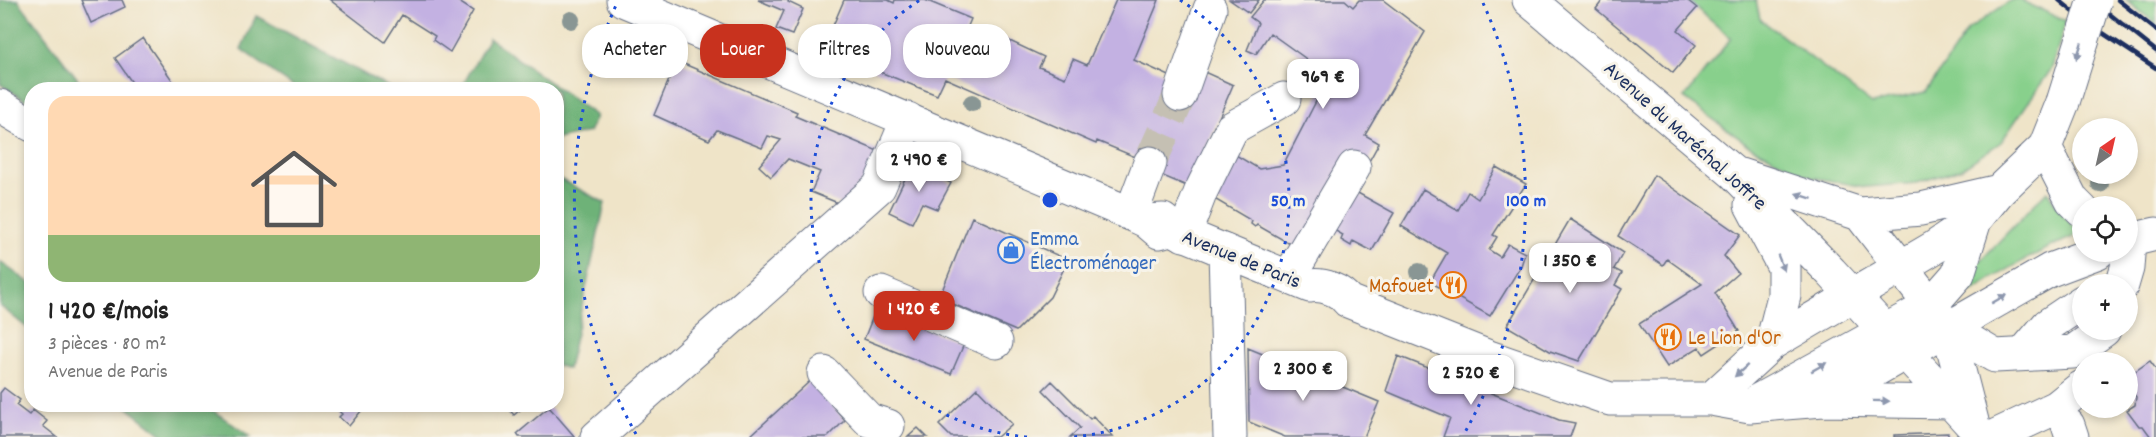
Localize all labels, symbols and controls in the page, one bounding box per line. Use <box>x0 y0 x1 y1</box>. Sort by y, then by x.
chip: Acheter <box>582 24 688 78</box>
chip: Louer <box>700 24 786 78</box>
chip: Filtres <box>798 24 891 78</box>
chip: Nouveau <box>903 24 1011 78</box>
one-way arrow <box>2074 42 2083 60</box>
street label: Avenue du Maréchal Joffre <box>1596 56 1772 219</box>
pin: 969 € <box>1281 59 1365 110</box>
text: 969 € <box>1301 64 1345 92</box>
north arrow <box>2072 118 2138 184</box>
map controls <box>2072 118 2138 418</box>
icon: home <box>240 135 348 243</box>
pin: 2 490 € <box>864 142 974 193</box>
text: 2 490 € <box>890 147 948 175</box>
centre of rings <box>1040 190 1060 210</box>
text: 50 m <box>1271 190 1305 215</box>
text: 100 m <box>1506 190 1546 215</box>
one-way arrow <box>1795 191 1813 200</box>
button: locate <box>2072 196 2138 262</box>
street label: Avenue de Paris <box>1177 223 1305 298</box>
place label: Emma Électroménager <box>1030 226 1157 280</box>
shop icon: Emma Électroménager <box>996 235 1026 265</box>
pin: 1 350 € <box>1515 243 1625 294</box>
text: 1 350 € <box>1543 248 1597 276</box>
one-way arrow <box>1776 254 1786 272</box>
restaurant icon: Mafouet <box>1438 270 1468 300</box>
place label: Mafouet <box>1369 273 1434 303</box>
button: + <box>2072 274 2138 340</box>
pin: 1 420 € <box>859 291 969 342</box>
text: 1 420 €/mois <box>48 294 169 331</box>
one-way arrow <box>1991 294 2008 304</box>
text: 1 420 € <box>888 296 940 324</box>
restaurant icon: Le Lion d'Or <box>1653 322 1683 352</box>
place label: Le Lion d'Or <box>1688 325 1781 355</box>
text: 3 pièces · 80 m² <box>48 331 166 359</box>
pin: 2 300 € <box>1248 351 1358 402</box>
button: − <box>2072 352 2138 418</box>
pin: 2 520 € <box>1416 355 1526 406</box>
text: 2 300 € <box>1273 356 1333 384</box>
text: Avenue de Paris <box>48 359 168 387</box>
text: 2 520 € <box>1442 360 1500 388</box>
one-way arrow <box>1811 362 1828 372</box>
one-way arrow <box>1734 364 1749 378</box>
one-way arrow <box>1872 397 1891 406</box>

